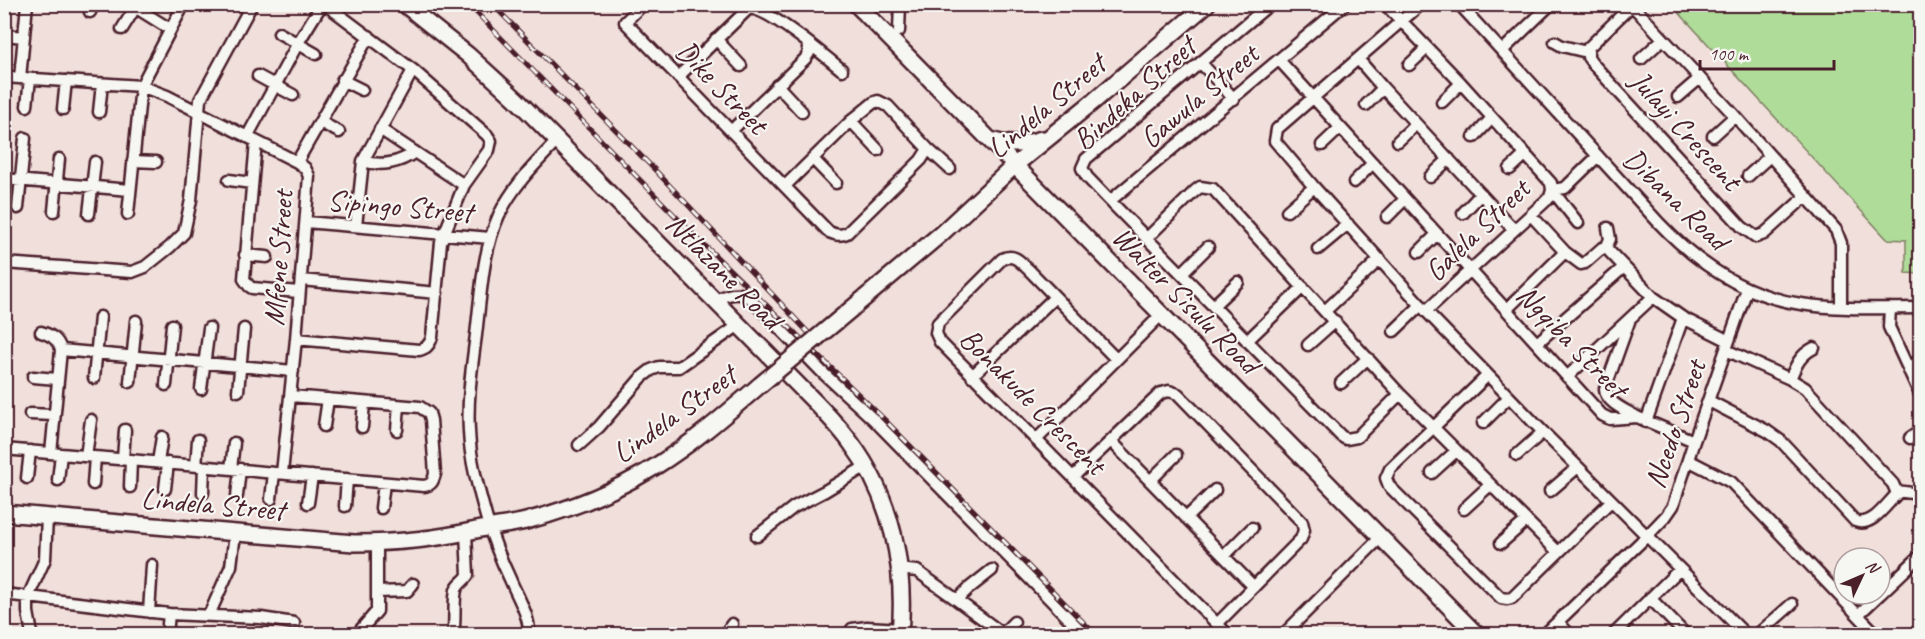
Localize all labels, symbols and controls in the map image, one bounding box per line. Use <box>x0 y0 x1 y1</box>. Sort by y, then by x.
street label: Bindeka Street <box>1065 25 1206 158</box>
street label: Dike Street <box>668 32 778 144</box>
street label: Gawula Street <box>1132 33 1268 157</box>
scale bar <box>1700 33 1834 71</box>
street label: Lindela Street <box>979 43 1116 167</box>
text: 100 m <box>1709 43 1750 65</box>
street label: Julayi Crescent <box>1621 60 1752 200</box>
street label: Dibana Road <box>1615 140 1740 261</box>
street label: Galela Street <box>1416 168 1540 289</box>
street label: Sipingo Street <box>326 181 478 232</box>
street label: Mfene Street <box>254 186 302 327</box>
street label: Ntlazane Road <box>658 205 793 340</box>
street label: Walter Sisulu Road <box>1104 218 1271 385</box>
street label: Ngqiba Street <box>1508 276 1638 409</box>
street label: Bonakude Crescent <box>952 320 1116 484</box>
street label: Ncedo Street <box>1635 352 1716 493</box>
street label: Lindela Street <box>605 354 747 472</box>
street label: Lindela Street <box>140 479 290 530</box>
north arrow <box>1832 546 1892 606</box>
text: N <box>1861 556 1885 579</box>

